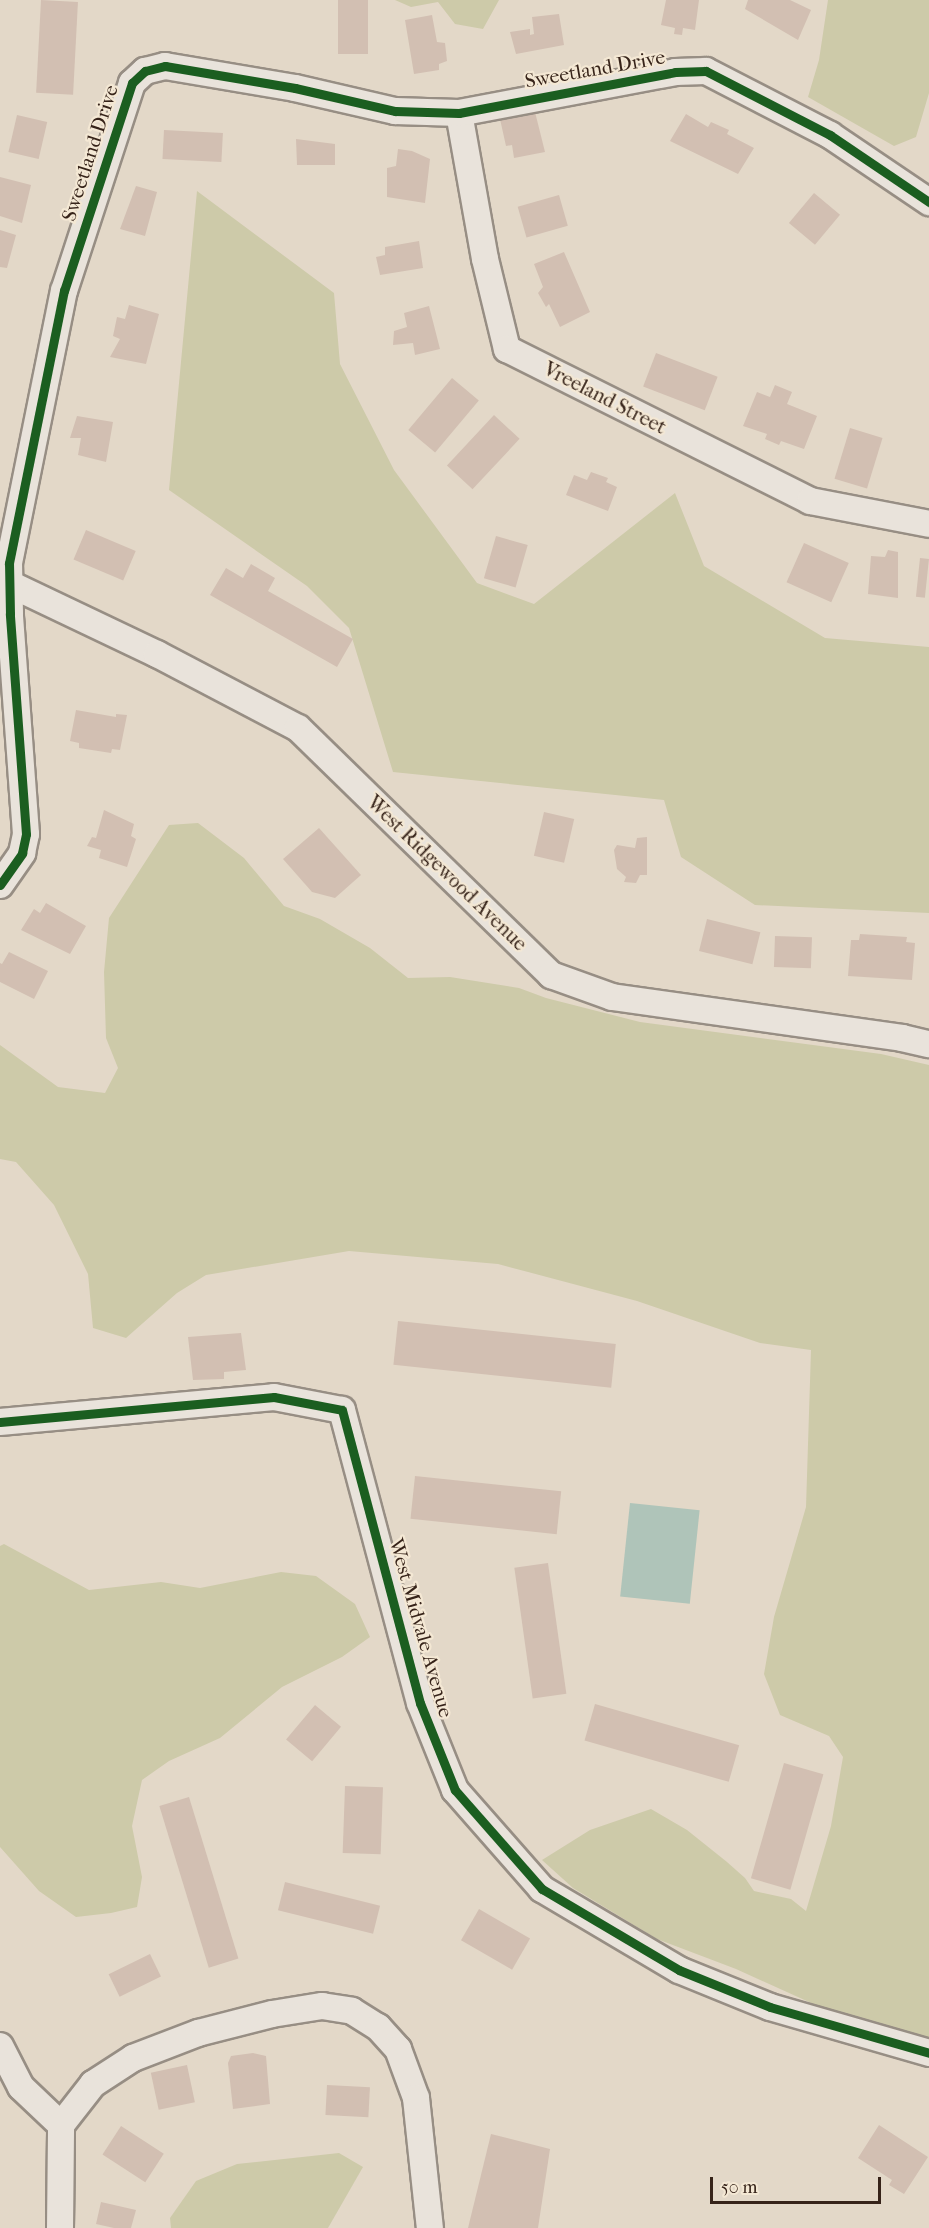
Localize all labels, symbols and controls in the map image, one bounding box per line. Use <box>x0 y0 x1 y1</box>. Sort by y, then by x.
street label: Sweetland Drive <box>523 45 667 93</box>
street label: Sweetland Drive <box>57 82 123 224</box>
street label: Vreeland Street <box>540 357 670 439</box>
street label: West Ridgewood Avenue <box>362 790 532 956</box>
street label: West Midvale Avenue <box>384 1536 458 1720</box>
scale bar <box>713 2165 884 2203</box>
text: 50 m <box>721 2177 757 2198</box>

